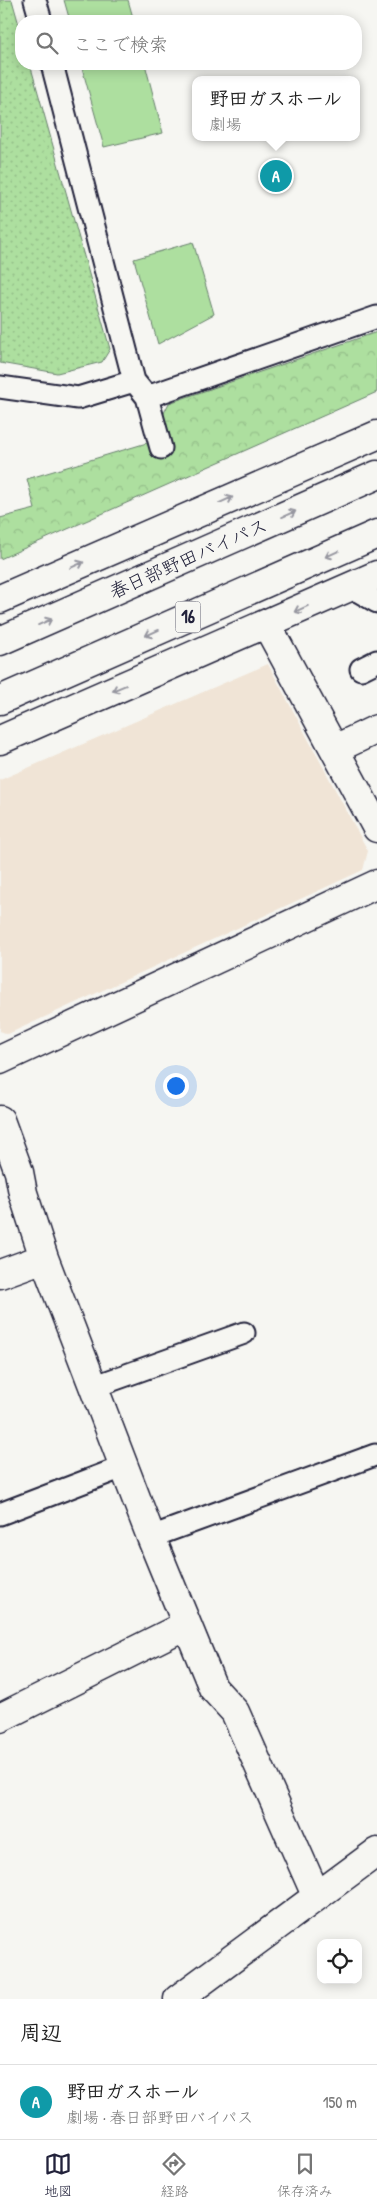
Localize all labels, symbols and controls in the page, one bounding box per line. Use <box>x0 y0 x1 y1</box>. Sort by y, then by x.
search box <box>15 15 362 70</box>
icon: search <box>33 29 61 57</box>
text: ここで検索 <box>73 31 168 57</box>
popup <box>192 76 360 141</box>
text: 野田ガスホール <box>210 85 342 111</box>
text: 劇場 <box>210 113 242 135</box>
pin: A <box>260 157 292 195</box>
one-way arrow <box>218 495 233 505</box>
one-way arrow <box>281 508 296 518</box>
street label: 春日部野田バイパス <box>105 511 271 605</box>
one-way arrow <box>325 549 340 559</box>
one-way arrow <box>69 560 84 570</box>
road number: 16 <box>176 602 200 632</box>
one-way arrow <box>294 605 309 615</box>
one-way arrow <box>37 616 52 626</box>
one-way arrow <box>145 629 160 639</box>
one-way arrow <box>112 684 127 694</box>
your location <box>163 1073 189 1099</box>
map controls <box>317 1939 362 1984</box>
button: locate <box>317 1939 362 1984</box>
text: 周辺 <box>20 2018 62 2047</box>
text: 野田ガスホール <box>67 2078 200 2104</box>
text: A <box>32 2091 40 2113</box>
text: 150 m <box>323 2091 357 2113</box>
text: 劇場 · 春日部野田バイパス <box>67 2106 253 2128</box>
tab: 地図 <box>44 2150 72 2200</box>
tab: 経路 <box>160 2150 188 2200</box>
tab: 保存済み <box>277 2150 333 2200</box>

